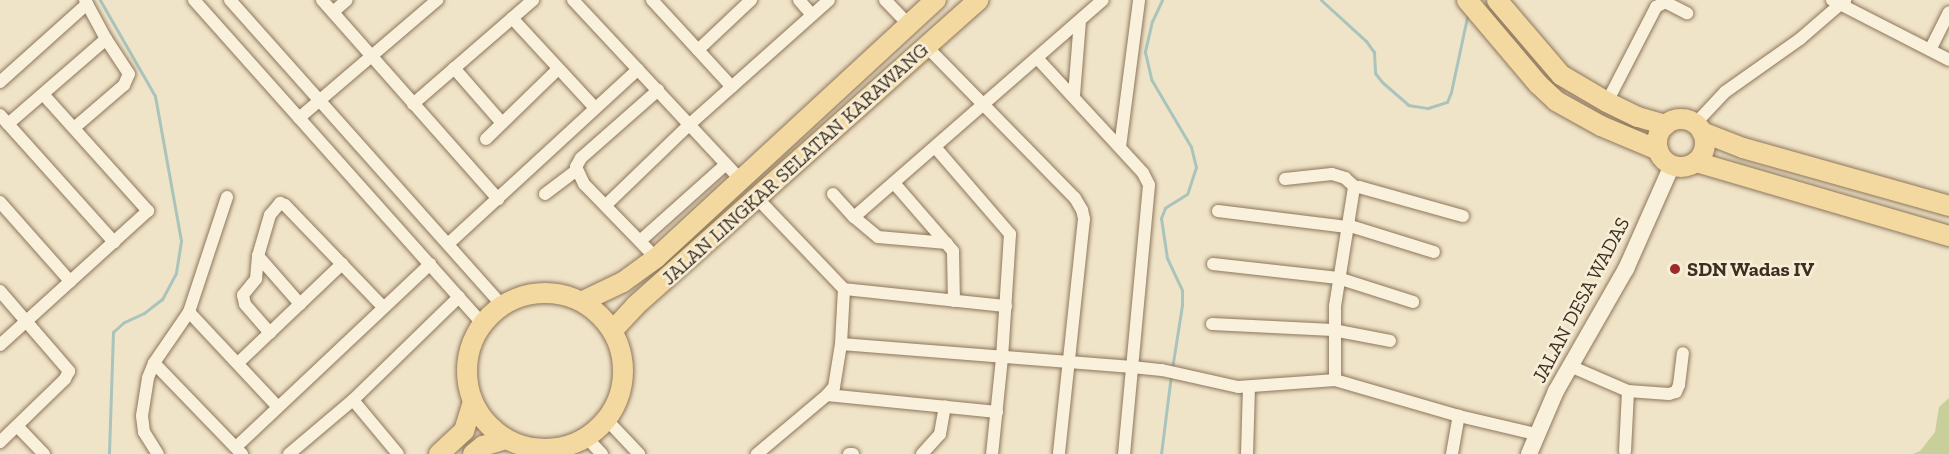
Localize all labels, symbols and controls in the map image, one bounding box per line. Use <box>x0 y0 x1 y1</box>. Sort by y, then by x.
street label: JALAN LINGKAR SELATAN KARAWANG <box>657 38 933 290</box>
street label: JALAN DESA WADAS <box>1527 212 1635 388</box>
place label: SDN Wadas IV <box>1687 257 1815 281</box>
marker: SDN Wadas IV <box>1668 262 1682 276</box>

